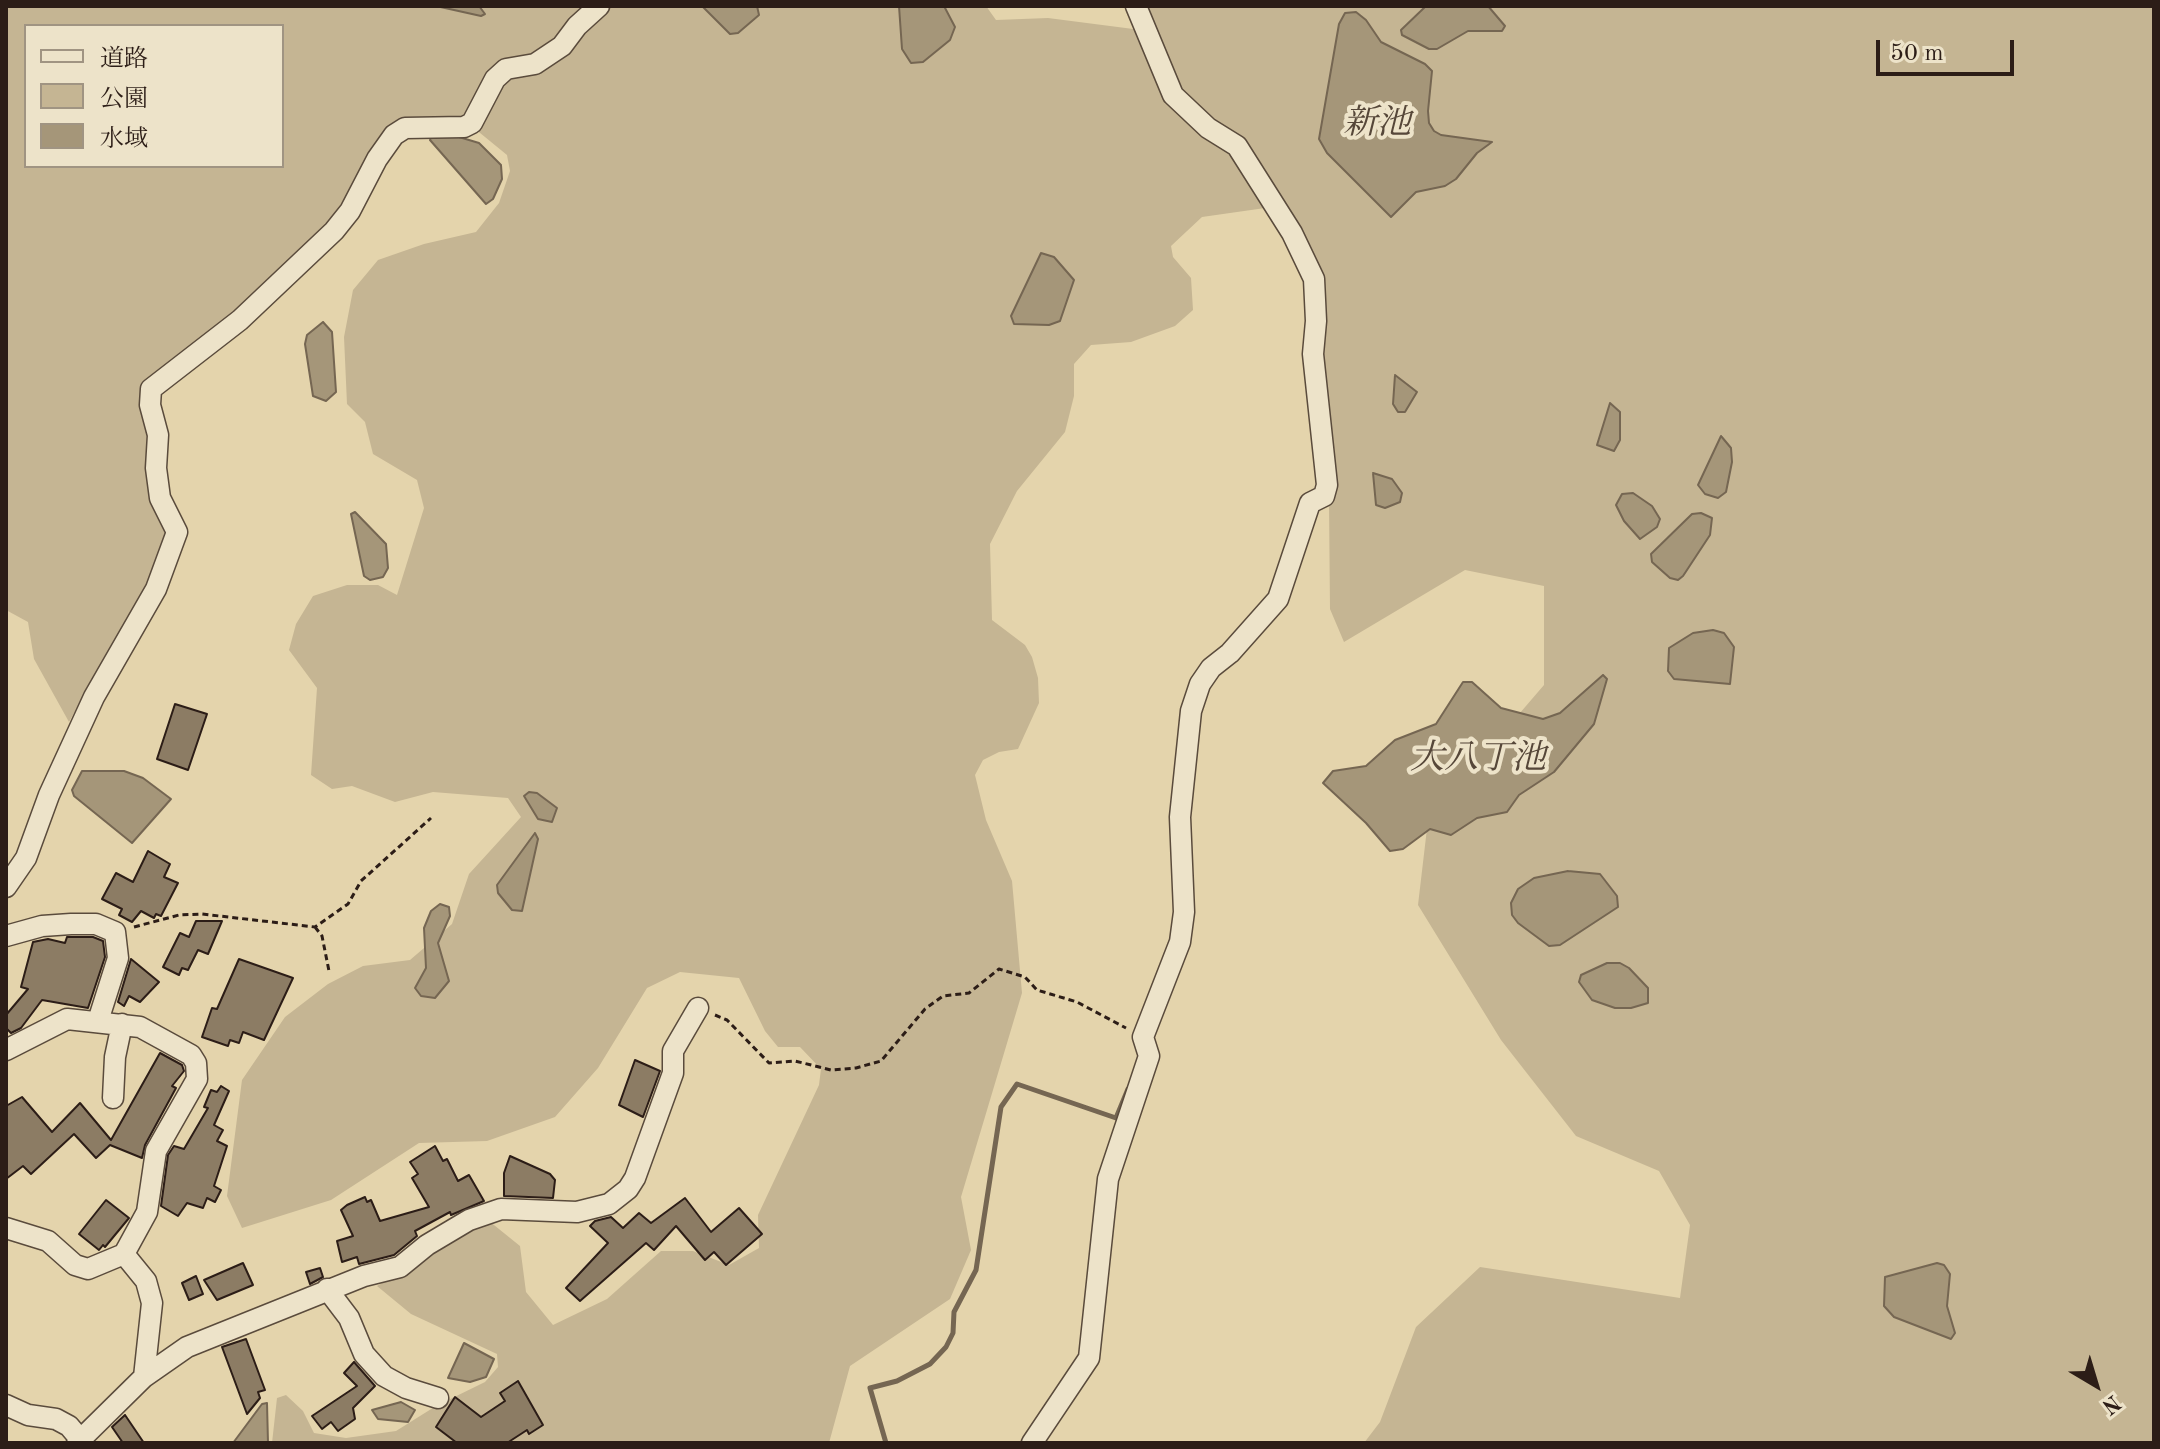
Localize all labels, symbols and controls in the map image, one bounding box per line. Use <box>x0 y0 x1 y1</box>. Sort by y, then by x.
legend <box>24 24 284 168</box>
scale bar <box>1880 24 2018 74</box>
text: 50 m <box>1890 42 1944 66</box>
text: 道路 <box>100 48 148 72</box>
text: 公園 <box>100 88 148 112</box>
water label: 新池 <box>1343 104 1411 144</box>
text: 水域 <box>100 128 148 152</box>
water label: 大八丁池 <box>1410 739 1546 779</box>
north arrow <box>2056 1345 2136 1425</box>
text: N <box>2097 1390 2124 1418</box>

